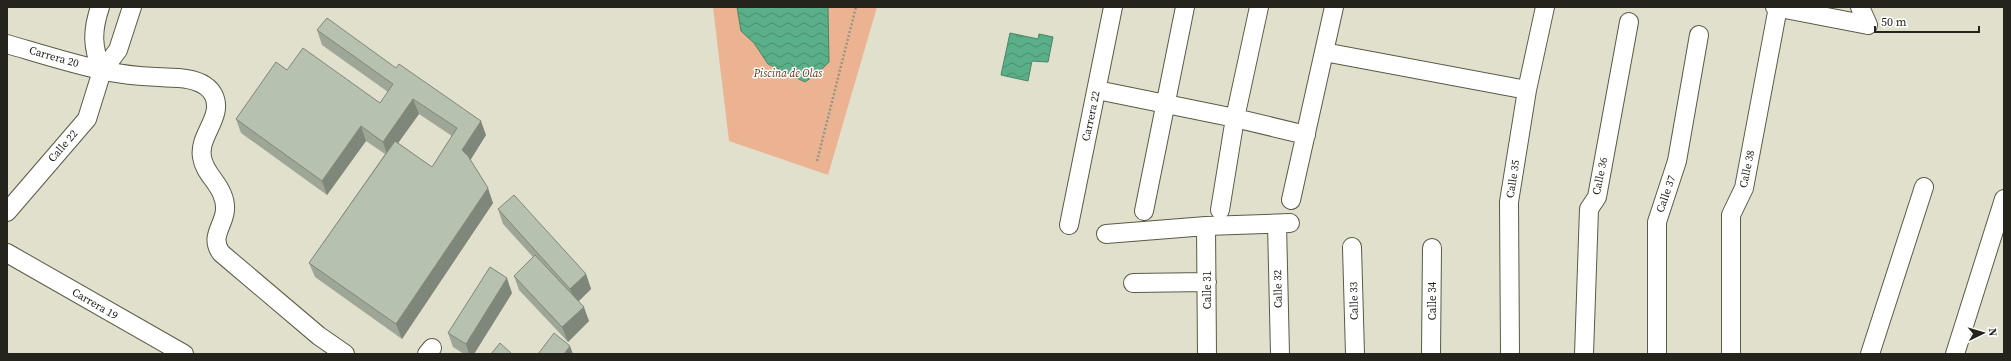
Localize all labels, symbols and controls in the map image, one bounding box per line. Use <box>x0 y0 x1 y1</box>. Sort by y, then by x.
scale bar <box>1875 8 1979 34</box>
text: 50 m <box>1881 14 1907 30</box>
street label: Carrera 20 <box>27 43 81 71</box>
park label: Piscina de Olas <box>753 66 822 81</box>
street label: Carrera 22 <box>1078 89 1104 143</box>
street label: Calle 22 <box>45 126 82 165</box>
street label: Calle 38 <box>1736 149 1758 189</box>
street label: Calle 36 <box>1589 155 1611 196</box>
street label: Calle 35 <box>1503 158 1523 199</box>
street label: Calle 37 <box>1653 173 1679 215</box>
street label: Calle 32 <box>1270 269 1286 308</box>
street label: Calle 31 <box>1200 271 1215 309</box>
street label: Calle 33 <box>1346 281 1362 320</box>
street label: Calle 34 <box>1425 281 1440 320</box>
street label: Carrera 19 <box>69 285 121 323</box>
north arrow <box>1963 313 2003 353</box>
text: N <box>1985 328 2000 337</box>

